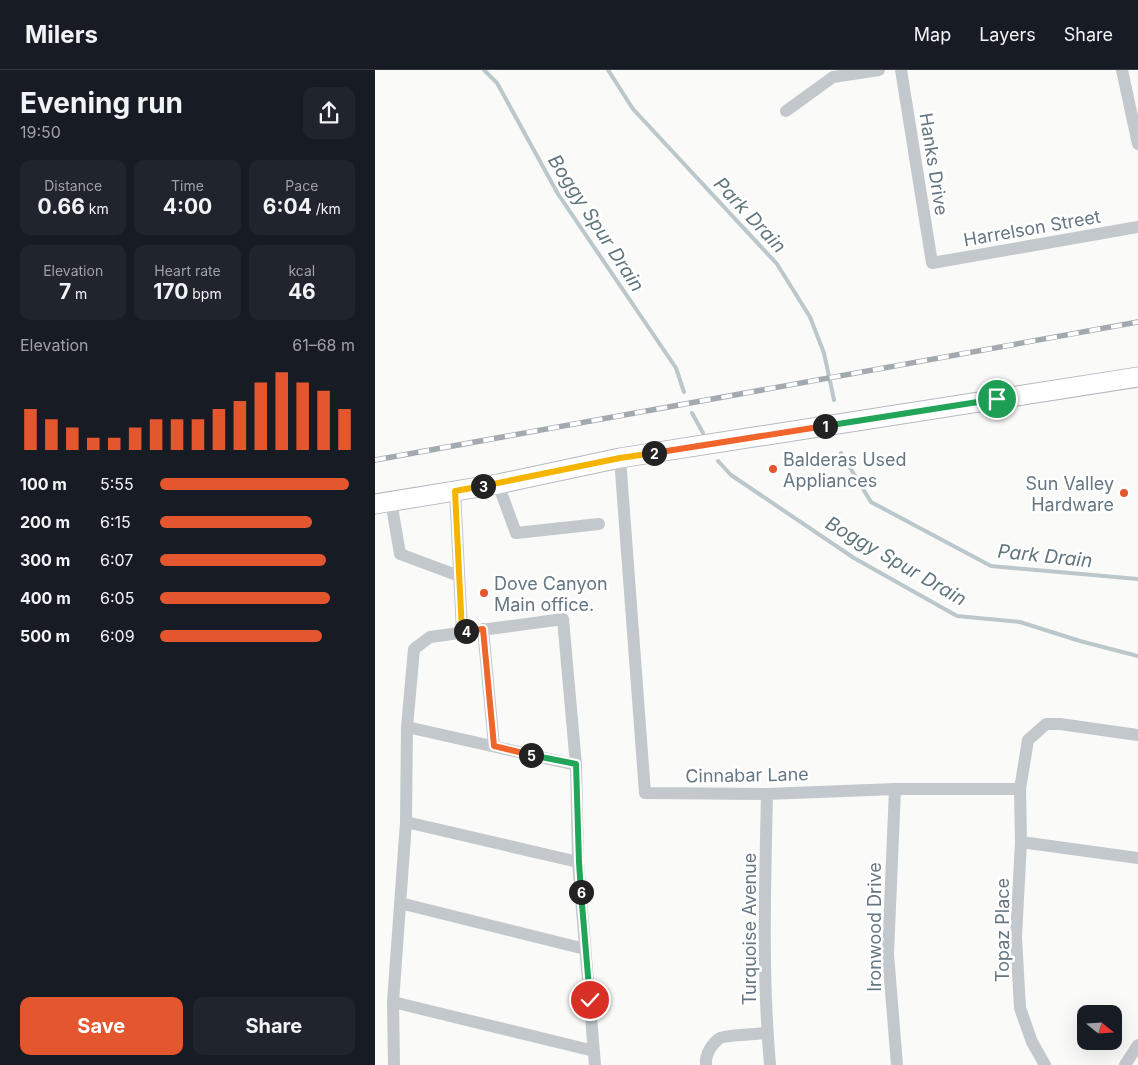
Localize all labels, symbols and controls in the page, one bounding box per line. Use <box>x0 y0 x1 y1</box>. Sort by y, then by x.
text: Milers <box>25 20 98 49</box>
text: Map <box>914 24 951 45</box>
text: Layers <box>979 24 1036 45</box>
text: Share <box>1064 24 1113 45</box>
text: Evening run <box>20 86 183 120</box>
button: share <box>303 87 355 139</box>
street label: Hanks Drive <box>916 111 952 217</box>
text: 19:50 <box>20 122 61 142</box>
water label: Boggy Spur Drain <box>543 150 649 296</box>
water label: Park Drain <box>709 172 791 258</box>
text: Distance <box>44 177 102 194</box>
text: Time <box>171 177 204 194</box>
text: Pace <box>285 177 318 194</box>
text: 0.66 <box>38 194 85 219</box>
text: 4:00 <box>163 194 212 219</box>
text: 6:04 <box>263 194 312 219</box>
text: km <box>85 200 109 217</box>
text: /km <box>312 200 341 217</box>
street label: Harrelson Street <box>962 206 1102 250</box>
text: Elevation <box>43 262 103 279</box>
text: Heart rate <box>154 262 221 279</box>
text: kcal <box>288 262 315 279</box>
text: 7 <box>59 279 71 304</box>
text: 170 <box>153 279 188 304</box>
text: 46 <box>288 279 316 304</box>
text: m <box>71 285 87 302</box>
text: bpm <box>188 285 222 302</box>
text: Elevation <box>20 335 89 355</box>
text: 61–68 m <box>292 335 355 355</box>
pin <box>976 378 1018 420</box>
icon: arrive <box>983 385 1011 413</box>
pin: 1 <box>813 414 837 438</box>
text: 1 <box>822 418 829 435</box>
pin: 2 <box>641 440 667 466</box>
text: 2 <box>650 445 659 462</box>
place label: Balderas Used Appliances <box>783 449 907 491</box>
marker: Balderas Used Appliances <box>767 463 779 475</box>
place label: Sun Valley Hardware <box>1026 473 1114 515</box>
text: 100 m <box>20 474 67 494</box>
text: 5:55 <box>100 474 134 494</box>
pin: 3 <box>471 474 495 498</box>
text: 3 <box>479 478 488 495</box>
marker: Sun Valley Hardware <box>1118 487 1130 499</box>
water label: Boggy Spur Drain <box>821 511 971 611</box>
text: 200 m <box>20 512 70 532</box>
text: 6:15 <box>100 512 131 532</box>
water label: Park Drain <box>997 540 1093 572</box>
text: 300 m <box>20 550 70 570</box>
text: 6:07 <box>100 550 133 570</box>
place label: Dove Canyon Main office. <box>494 573 608 615</box>
marker: Dove Canyon Main office. <box>478 587 490 599</box>
text: 400 m <box>20 588 71 608</box>
text: 6:05 <box>100 588 134 608</box>
pin: 4 <box>453 618 479 644</box>
text: 4 <box>462 623 471 640</box>
text: 500 m <box>20 626 70 646</box>
text: 6:09 <box>100 626 135 646</box>
pin: 5 <box>519 742 543 768</box>
text: 5 <box>527 747 536 764</box>
street label: Cinnabar Lane <box>685 763 809 787</box>
street label: Turquoise Avenue <box>739 853 760 1005</box>
street label: Ironwood Drive <box>864 862 885 992</box>
street label: Topaz Place <box>992 878 1013 982</box>
pin: 6 <box>569 880 593 904</box>
text: 6 <box>577 884 586 901</box>
pin <box>569 979 611 1021</box>
icon: check <box>576 986 604 1014</box>
button: Save <box>20 997 183 1055</box>
button: Share <box>193 997 355 1055</box>
north arrow <box>1077 1005 1123 1050</box>
map controls <box>1077 1005 1122 1050</box>

